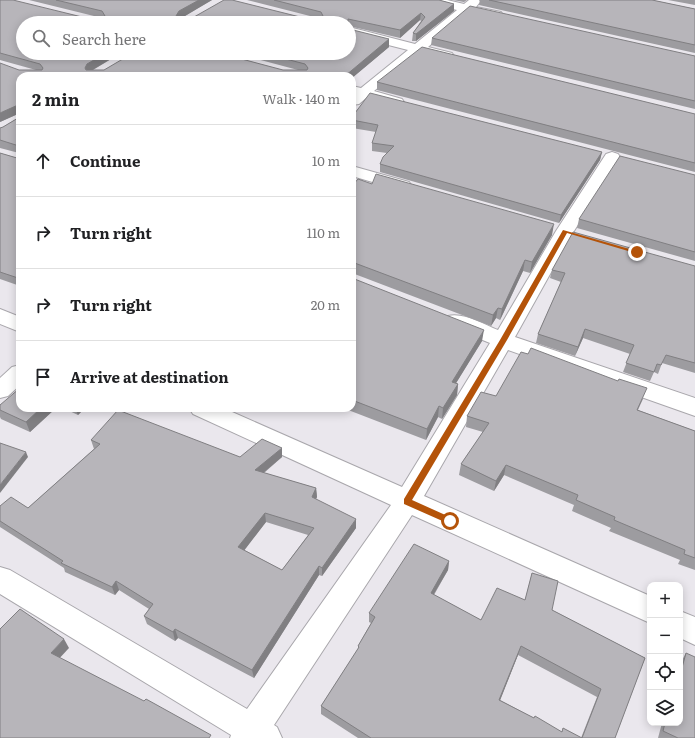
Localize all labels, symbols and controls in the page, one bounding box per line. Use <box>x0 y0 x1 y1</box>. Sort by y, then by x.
search box <box>16 16 356 60</box>
icon: search <box>30 27 52 49</box>
text: Search here <box>62 27 146 50</box>
text: 2 min <box>32 86 80 111</box>
text: Walk · 140 m <box>263 89 340 108</box>
text: Continue <box>70 149 140 172</box>
icon: ahead <box>32 150 54 172</box>
text: 10 m <box>312 151 340 170</box>
text: Turn right <box>70 221 152 244</box>
icon: right <box>32 222 54 244</box>
text: 110 m <box>307 223 340 242</box>
route end <box>628 243 646 261</box>
text: Turn right <box>70 293 152 316</box>
icon: right <box>32 294 54 316</box>
text: 20 m <box>311 295 340 314</box>
text: Arrive at destination <box>70 365 229 388</box>
icon: arrive <box>32 366 54 388</box>
route start <box>441 512 459 530</box>
map controls <box>647 582 683 726</box>
button: + <box>647 582 683 618</box>
button: − <box>647 618 683 654</box>
button: locate <box>647 654 683 690</box>
button: layers <box>647 690 683 726</box>

